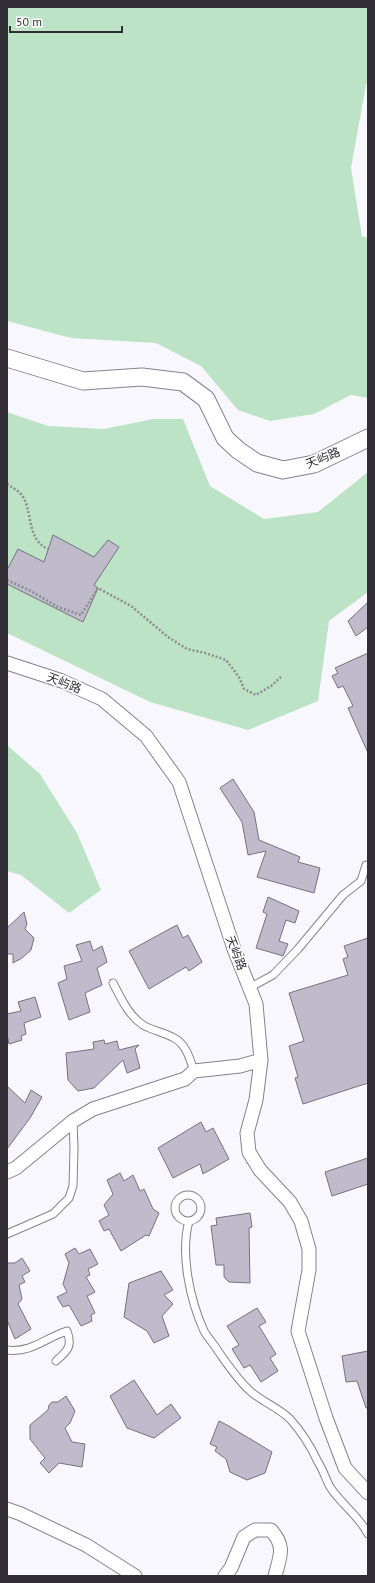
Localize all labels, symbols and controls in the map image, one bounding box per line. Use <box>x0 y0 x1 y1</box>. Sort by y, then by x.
scale bar <box>10 8 122 34</box>
text: 50 m <box>16 14 42 29</box>
street label: 天屿路 <box>303 444 342 471</box>
street label: 天屿路 <box>45 669 84 696</box>
street label: 天屿路 <box>223 933 250 972</box>

